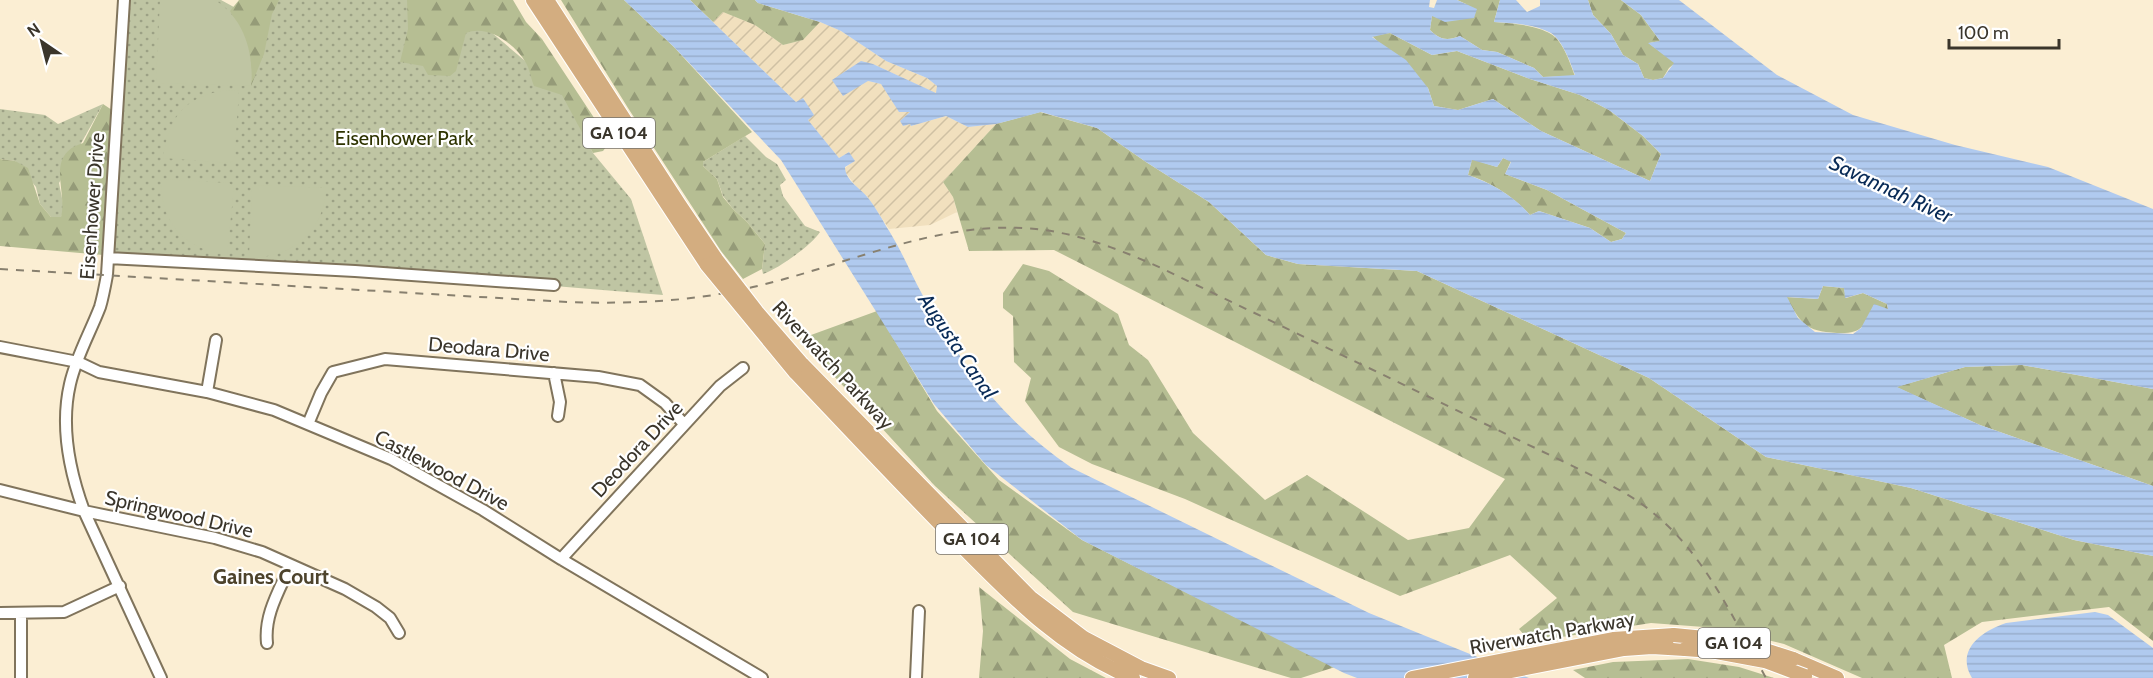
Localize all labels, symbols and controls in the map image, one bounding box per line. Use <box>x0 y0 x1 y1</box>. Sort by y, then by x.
north arrow <box>12 12 72 72</box>
scale bar <box>1949 12 2058 50</box>
text: N <box>24 19 44 41</box>
text: 100 m <box>1958 22 2009 44</box>
road number: GA 104 <box>583 118 655 148</box>
park label: Eisenhower Park <box>335 126 473 150</box>
street label: Eisenhower Drive <box>75 132 109 280</box>
water label: Savannah River <box>1826 150 1958 229</box>
water label: Augusta Canal <box>913 287 1003 404</box>
street label: Riverwatch Parkway <box>767 296 899 434</box>
street label: Deodara Drive <box>427 332 551 366</box>
street label: Deodora Drive <box>586 396 688 502</box>
street label: Castlewood Drive <box>371 425 513 515</box>
street label: Springwood Drive <box>103 485 255 543</box>
road number: GA 104 <box>936 524 1008 554</box>
district label: Gaines Court <box>213 564 329 589</box>
street label: Riverwatch Parkway <box>1468 607 1636 659</box>
road number: GA 104 <box>1698 628 1770 658</box>

